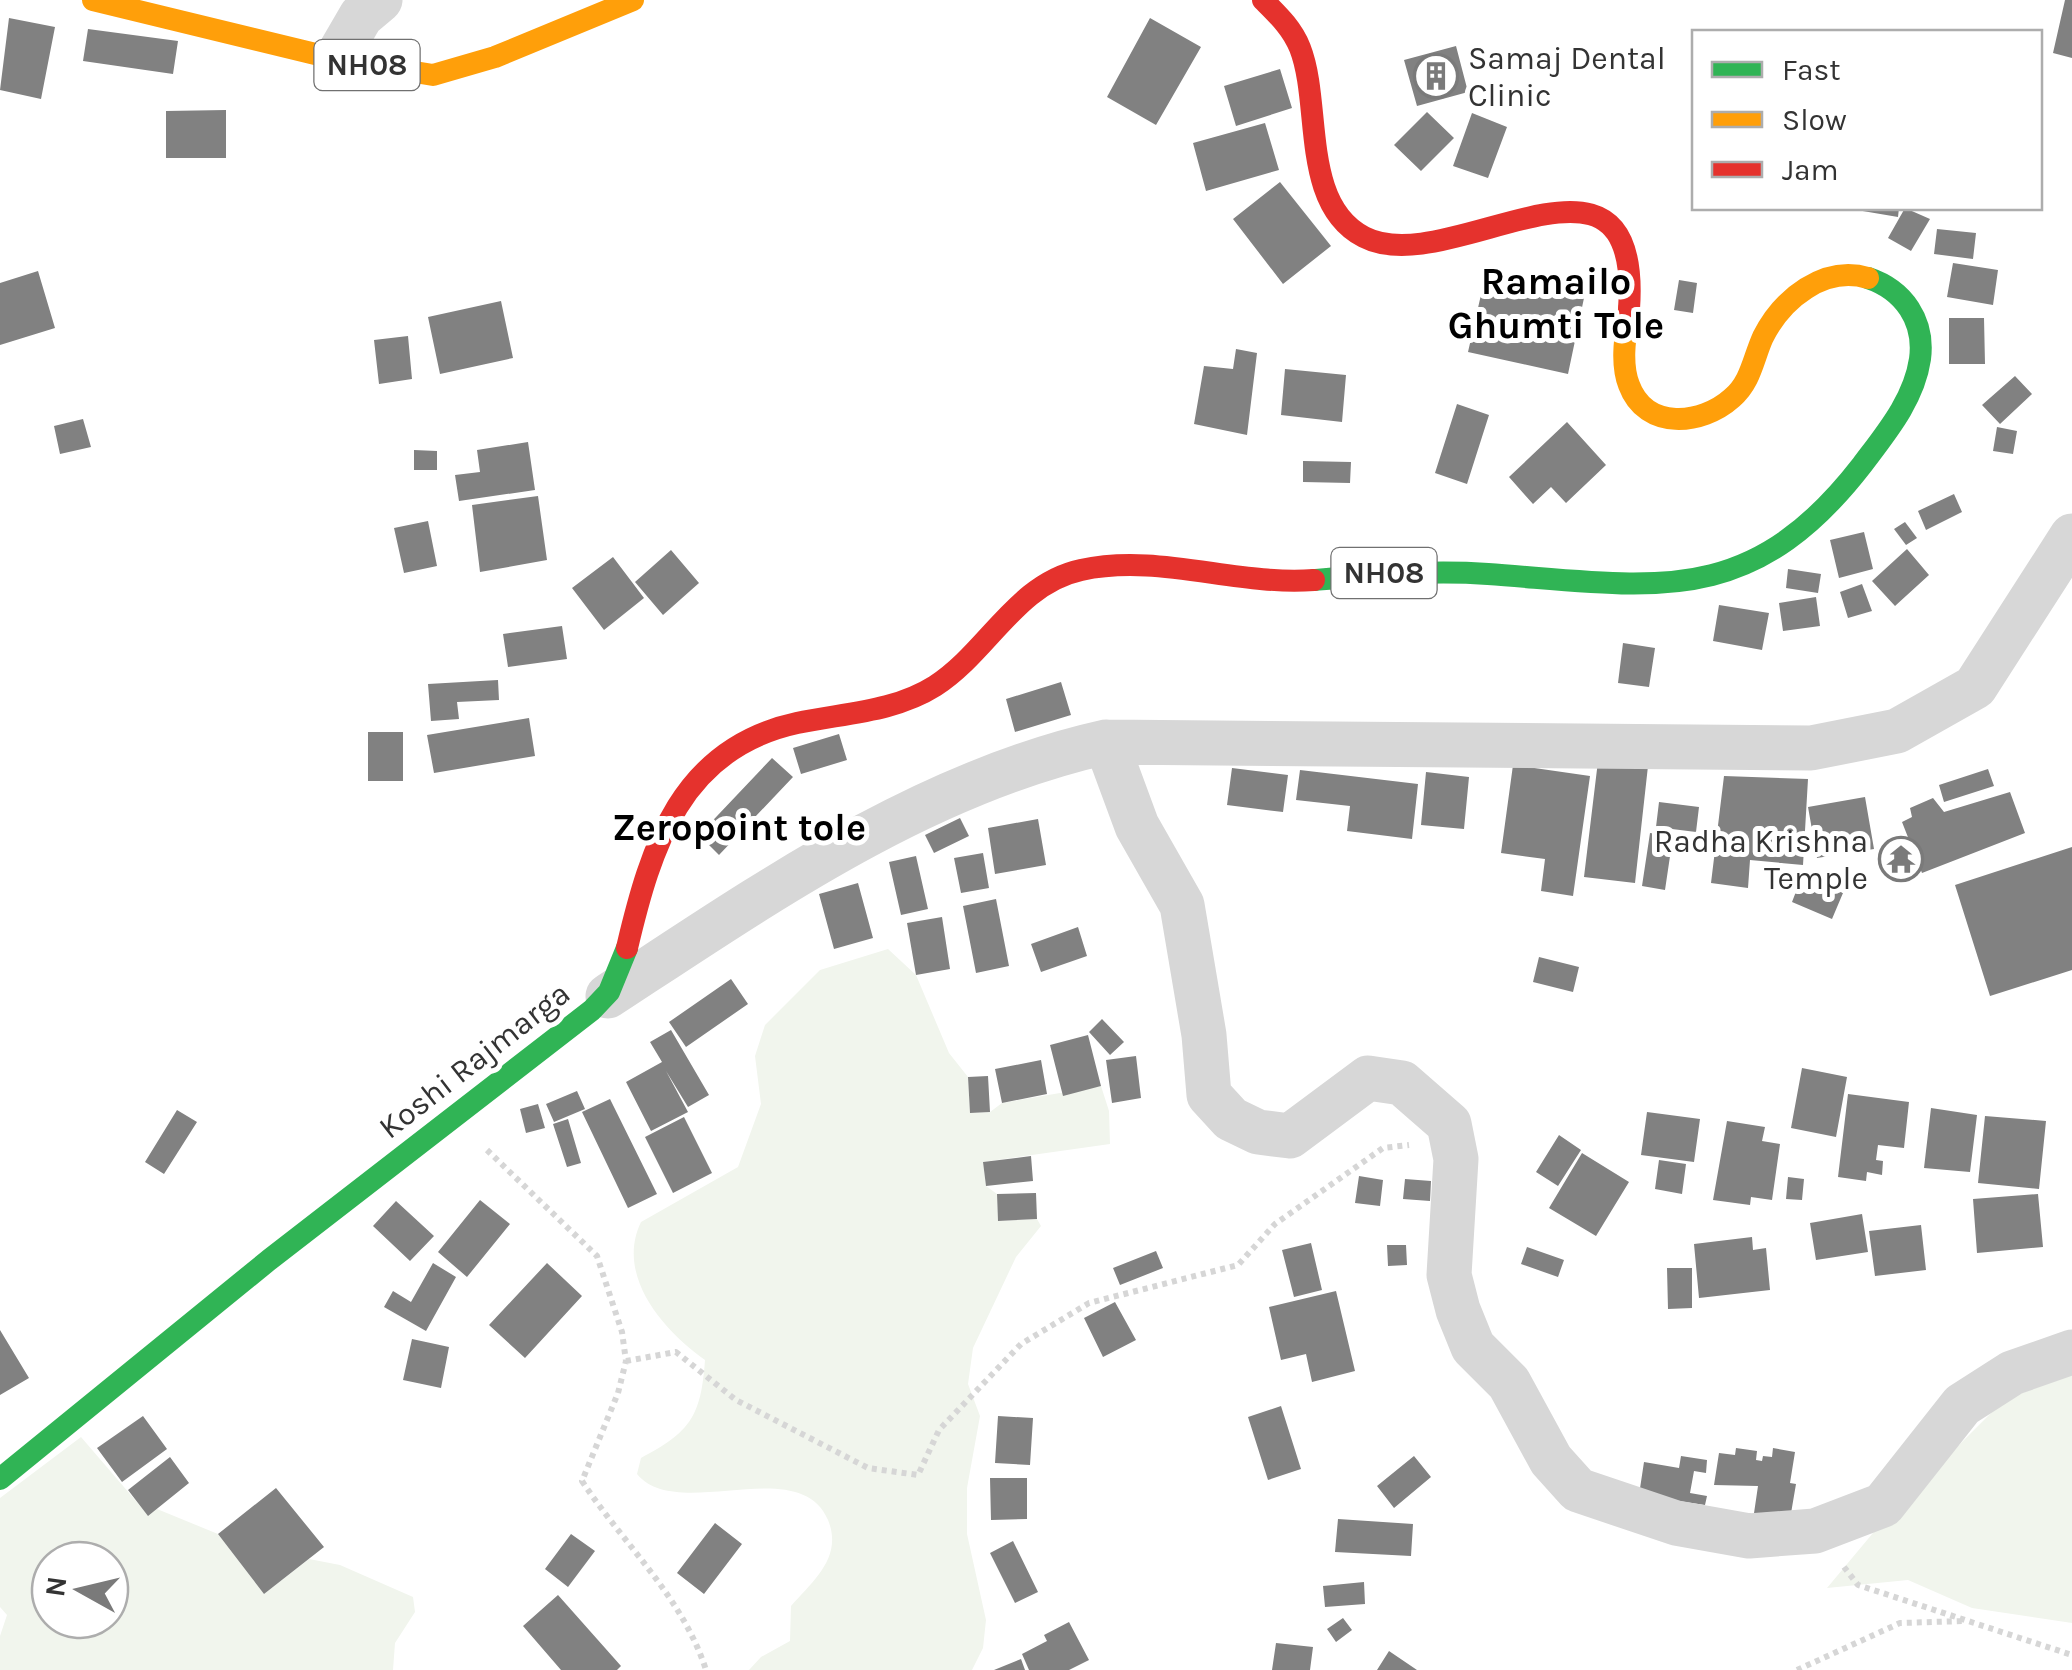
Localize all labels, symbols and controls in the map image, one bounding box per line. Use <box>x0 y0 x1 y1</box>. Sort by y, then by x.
legend <box>1692 30 2042 210</box>
road number: NH08 <box>314 40 420 90</box>
place label: Samaj Dental Clinic <box>1468 40 1666 114</box>
text: Fast <box>1782 52 1841 88</box>
building icon: Samaj Dental Clinic <box>1413 53 1459 99</box>
text: Slow <box>1782 102 1847 138</box>
text: Jam <box>1782 152 1839 188</box>
district label: Ramailo Ghumti Tole <box>1448 259 1664 348</box>
road number: NH08 <box>1332 548 1436 598</box>
district label: Zeropoint tole <box>612 805 866 850</box>
place label: Radha Krishna Temple <box>1654 823 1868 897</box>
temple icon: Radha Krishna Temple <box>1878 836 1924 882</box>
street label: Koshi Rajmarga <box>372 974 577 1146</box>
north arrow <box>30 1540 130 1640</box>
text: N <box>38 1574 73 1599</box>

